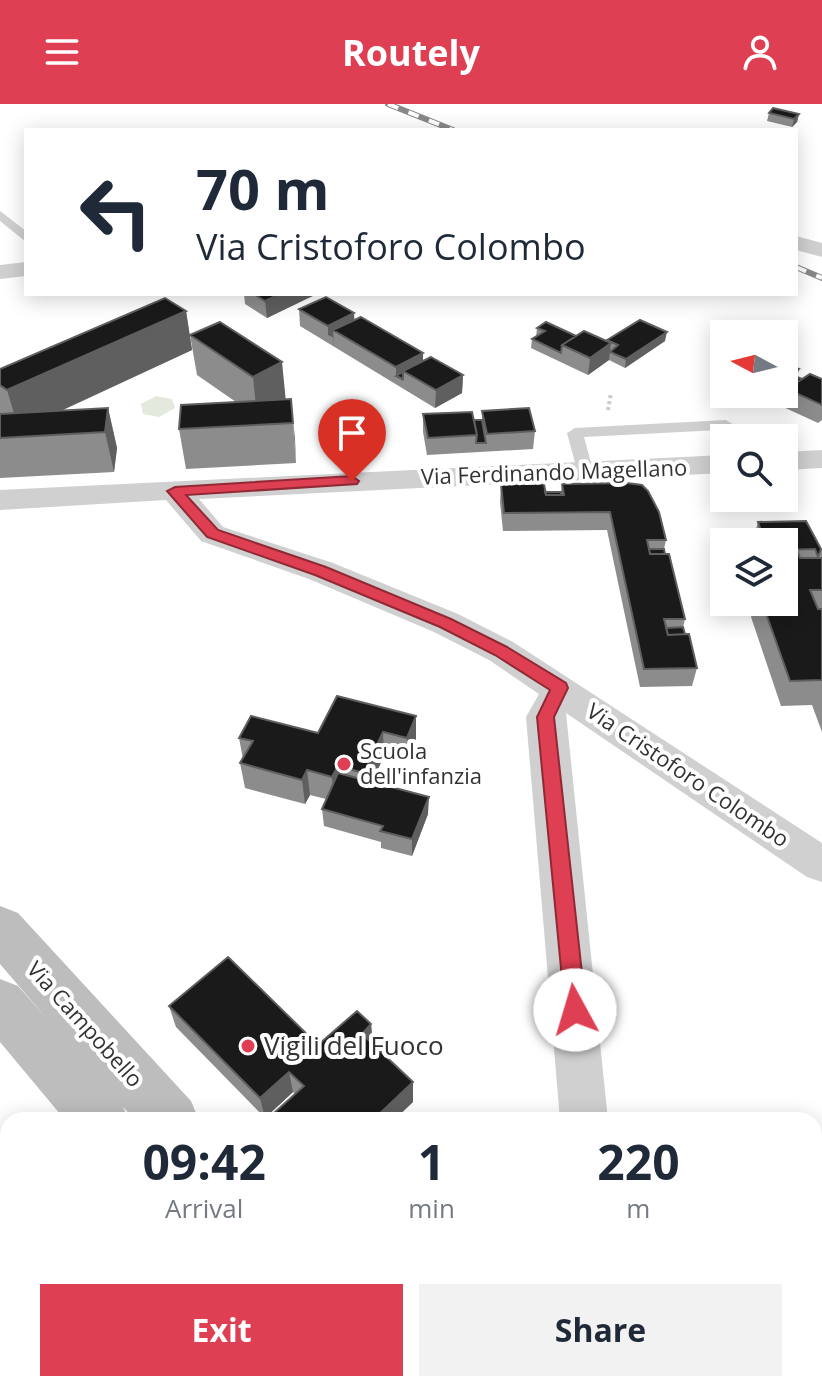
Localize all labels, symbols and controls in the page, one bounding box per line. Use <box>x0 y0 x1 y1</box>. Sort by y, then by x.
text: Routely <box>342 28 480 77</box>
icon: menu <box>40 30 84 74</box>
icon: person <box>738 30 782 74</box>
text: 70 m <box>196 150 330 226</box>
icon: left <box>64 160 168 264</box>
text: Via Cristoforo Colombo <box>196 222 586 271</box>
north arrow <box>710 320 798 408</box>
map controls <box>710 320 798 616</box>
pin <box>318 399 386 481</box>
icon: arrive <box>330 411 374 455</box>
button: search <box>710 424 798 512</box>
street label: Via Ferdinando Magellano <box>420 451 688 491</box>
button: layers <box>710 528 798 616</box>
street label: Via Cristoforo Colombo <box>581 695 796 853</box>
place label: Scuola dell'infanzia <box>360 735 482 790</box>
marker: Scuola dell'infanzia <box>335 755 353 773</box>
street label: Via Campobello <box>21 954 150 1093</box>
position arrow <box>533 968 617 1052</box>
place label: Vigili del Fuoco <box>264 1027 444 1063</box>
marker: Vigili del Fuoco <box>239 1037 257 1055</box>
text: 09:42 <box>142 1129 266 1194</box>
text: 1 <box>418 1129 445 1194</box>
text: 220 <box>597 1129 680 1194</box>
text: Arrival <box>165 1190 243 1226</box>
text: min <box>408 1190 455 1226</box>
text: m <box>626 1190 650 1226</box>
button: Exit <box>40 1284 403 1376</box>
button: Share <box>419 1284 782 1376</box>

